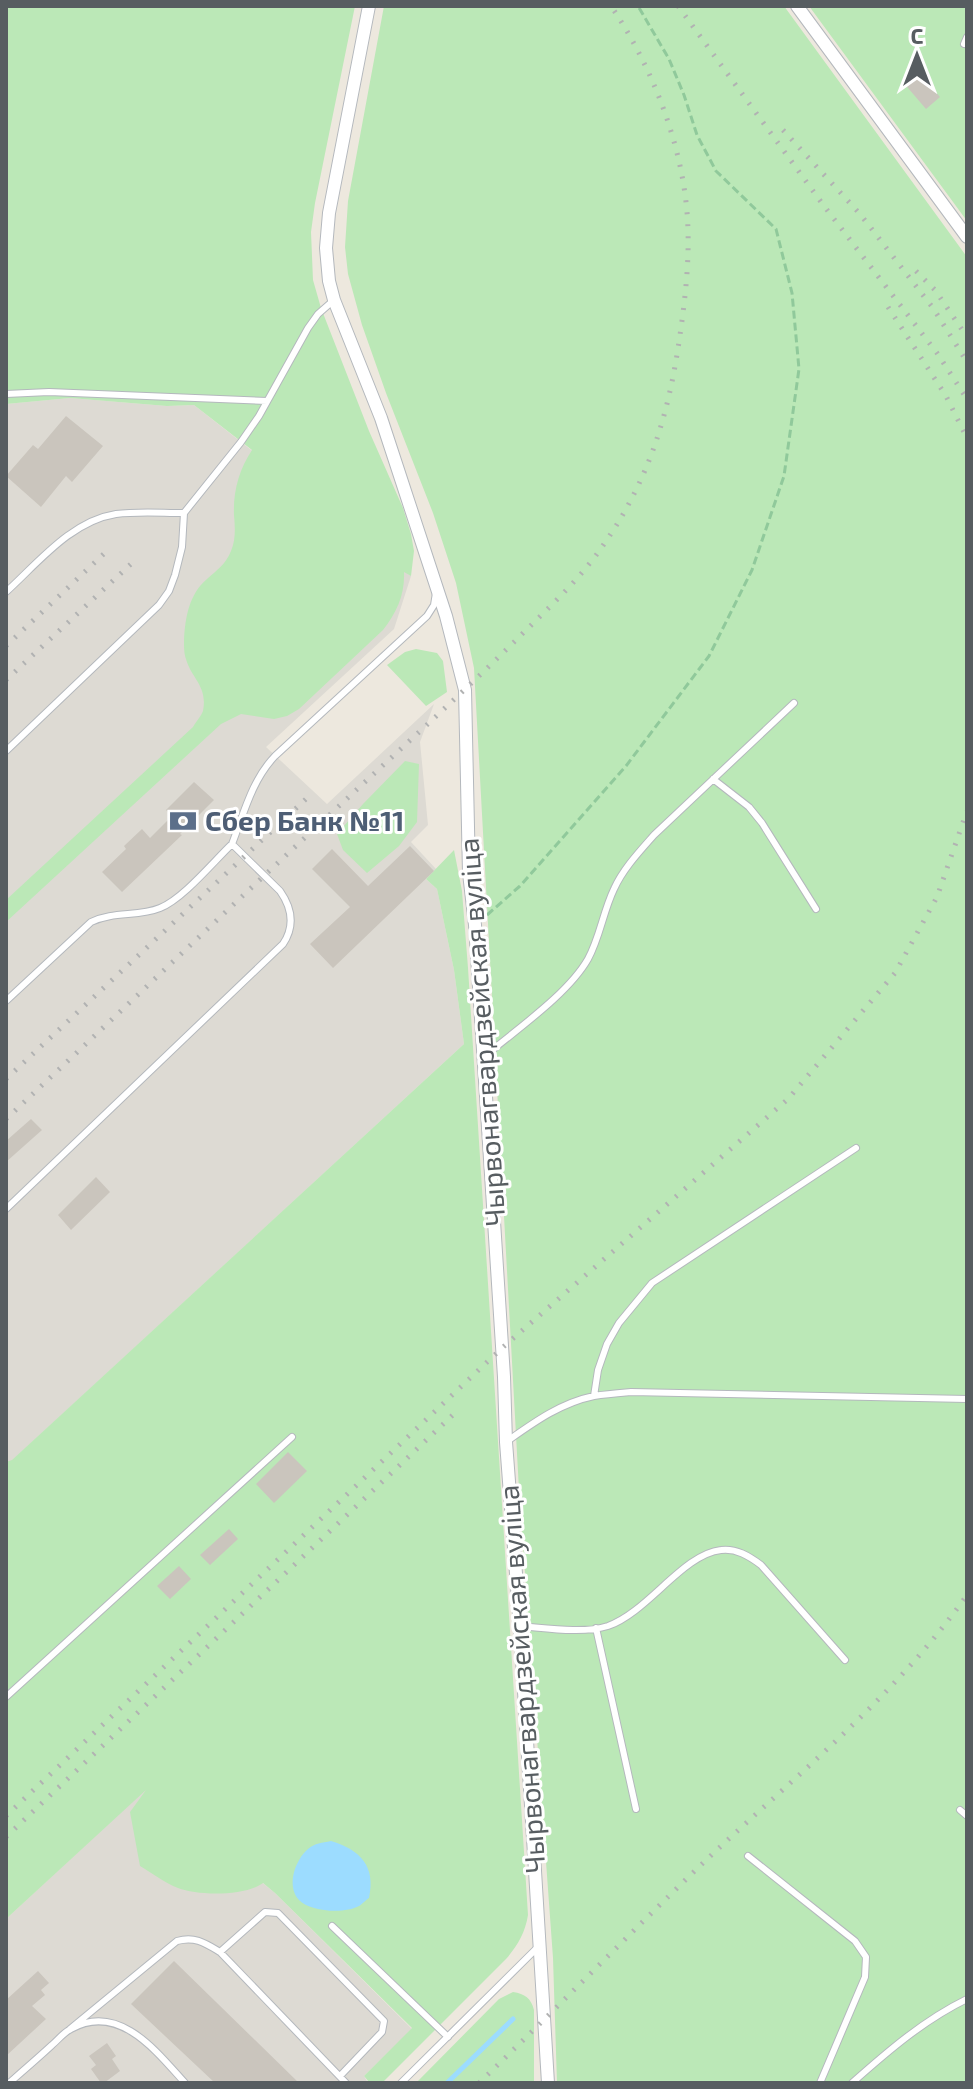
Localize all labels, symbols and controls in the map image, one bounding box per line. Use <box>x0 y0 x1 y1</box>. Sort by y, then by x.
north arrow <box>877 16 957 96</box>
text: С <box>911 22 924 48</box>
place label: Сбер Банк №11 <box>205 803 404 837</box>
bank icon: Сбер Банк №11 <box>168 806 198 836</box>
street label: Чырвонагвардзейская вуліца <box>450 837 512 1227</box>
street label: Чырвонагвардзейская вуліца <box>490 1484 552 1874</box>

